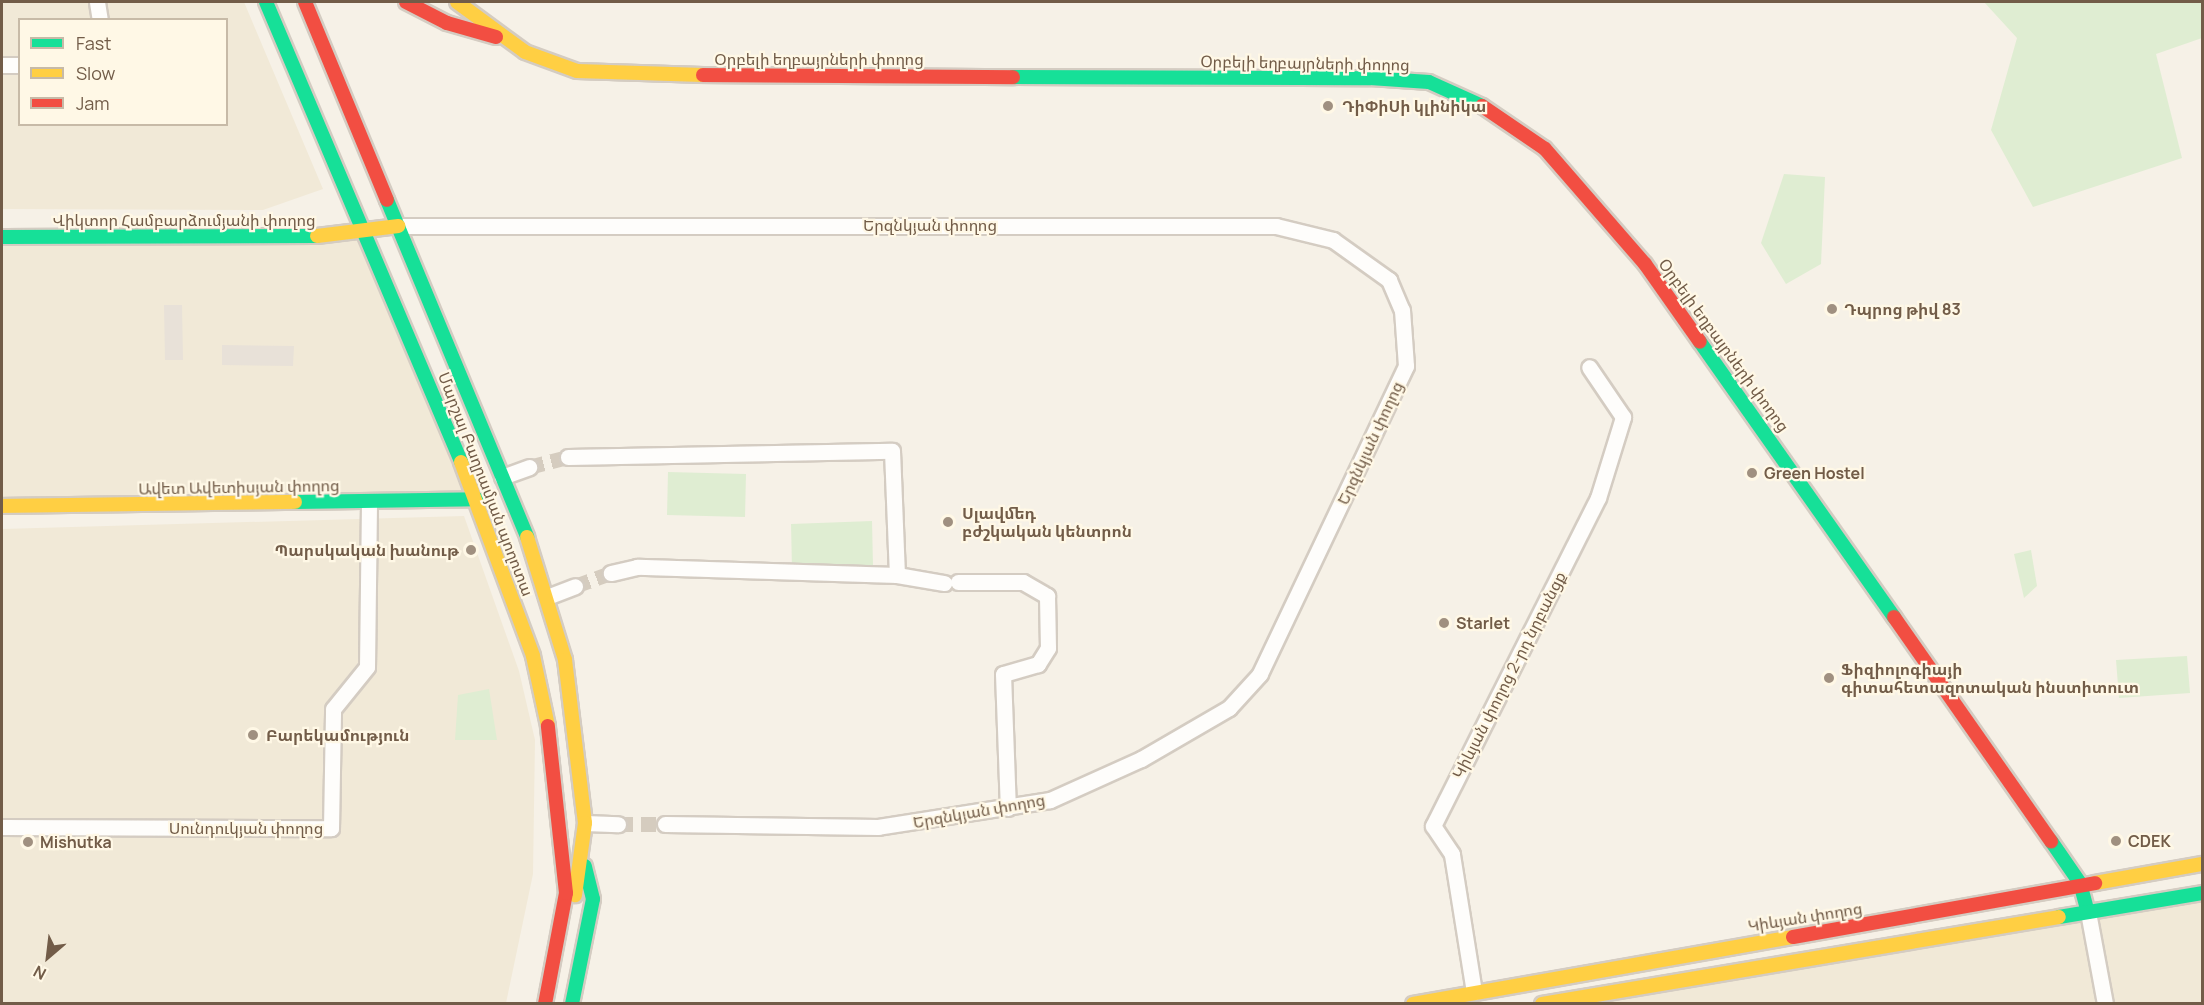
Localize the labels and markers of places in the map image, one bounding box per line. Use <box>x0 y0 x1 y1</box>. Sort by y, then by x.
place label: ԴիՓիՍի կլինիկա <box>1342 96 1486 116</box>
marker: ԴիՓիՍի կլինիկա <box>1319 97 1337 115</box>
place label: Դպրոց թիվ 83 <box>1844 299 1961 319</box>
marker: Դպրոց թիվ 83 <box>1825 302 1839 316</box>
place label: Green Hostel <box>1764 463 1865 483</box>
marker: Green Hostel <box>1745 466 1759 480</box>
place label: Սլավմեդ բժշկական կենտրոն <box>962 503 1132 541</box>
marker: Սլավմեդ բժշկական կենտրոն <box>939 513 957 531</box>
place label: Պարսկական խանութ <box>275 540 459 560</box>
marker: Պարսկական խանութ <box>464 543 478 557</box>
place label: Starlet <box>1456 613 1510 633</box>
marker: Starlet <box>1437 616 1451 630</box>
place label: Ֆիզիոլոգիայի գիտահետազոտական ինստիտուտ <box>1841 659 2139 697</box>
marker: Ֆիզիոլոգիայի գիտահետազոտական ինստիտուտ <box>1822 671 1836 685</box>
place label: Բարեկամություն <box>266 725 409 745</box>
marker: Բարեկամություն <box>244 726 262 744</box>
place label: CDEK <box>2128 831 2171 851</box>
place label: Mishutka <box>40 832 112 852</box>
marker: CDEK <box>2109 834 2123 848</box>
marker: Mishutka <box>21 835 35 849</box>

